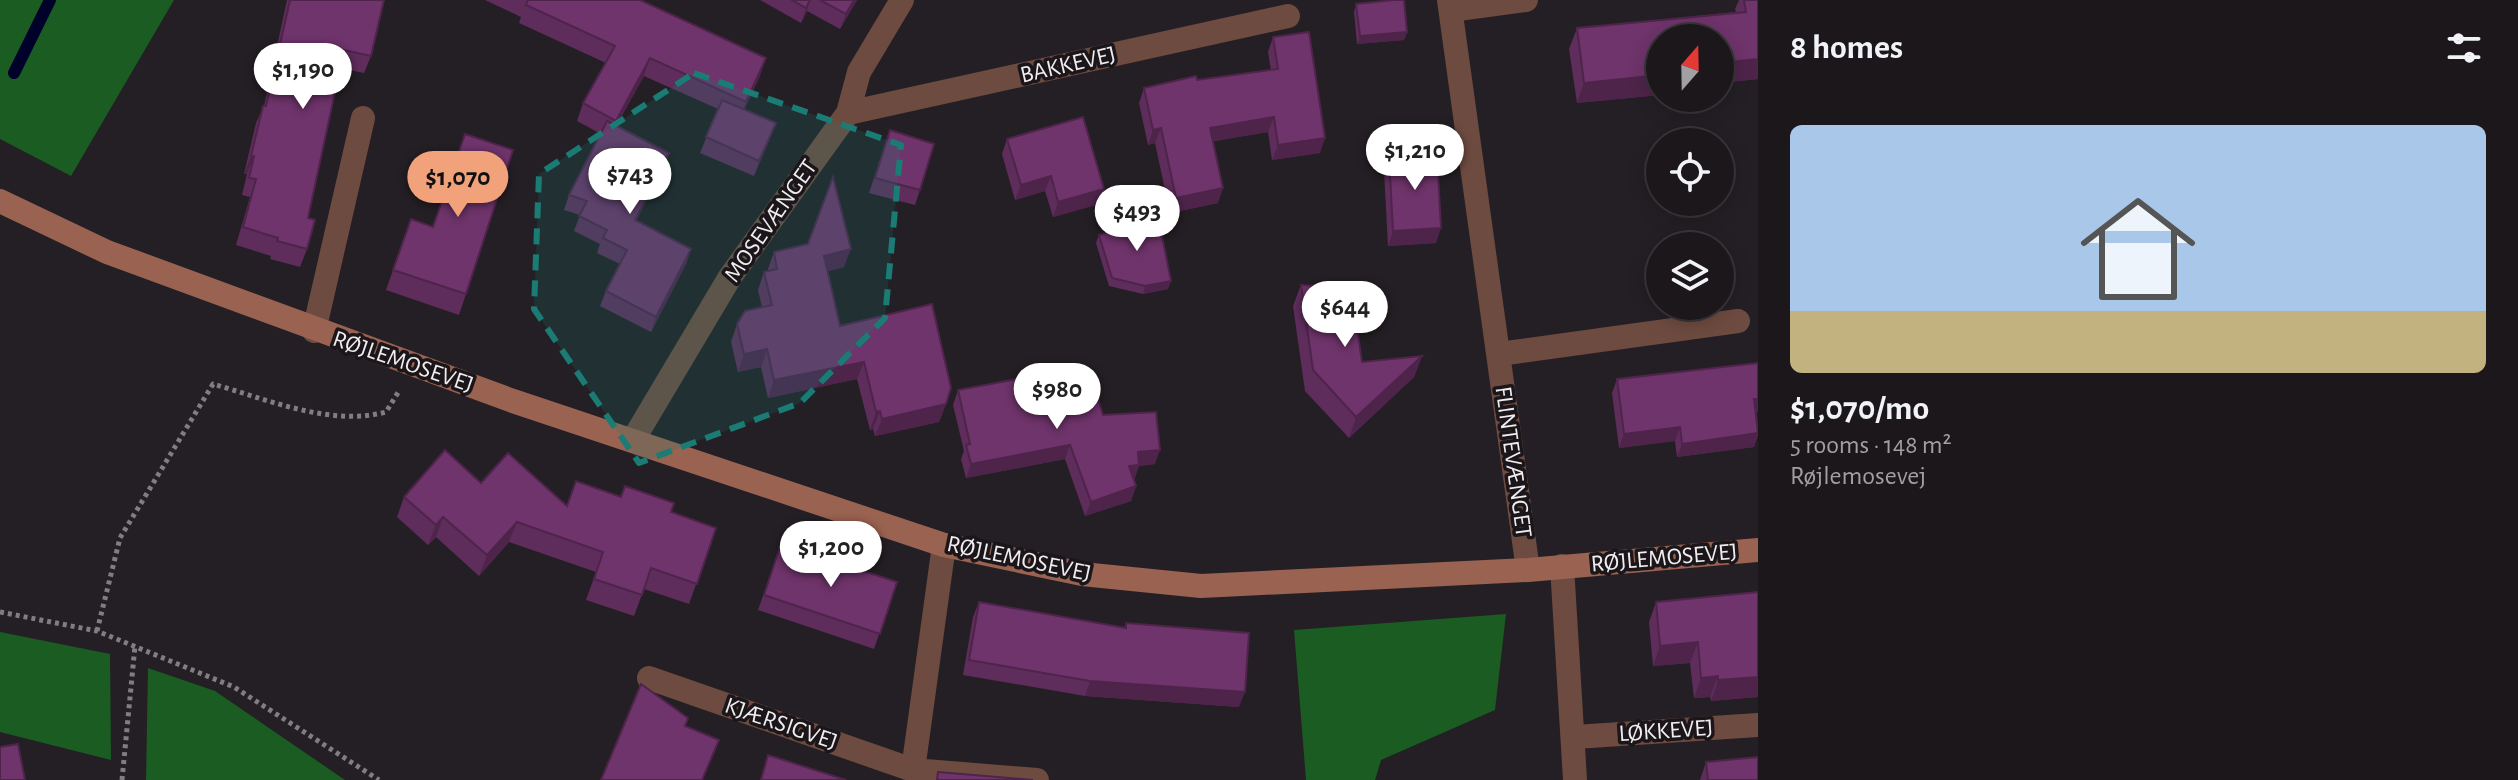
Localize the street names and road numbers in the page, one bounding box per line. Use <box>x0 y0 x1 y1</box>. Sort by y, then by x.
street label: BAKKEVEJ <box>1018 42 1118 88</box>
street label: MOSEVÆNGET <box>720 155 822 287</box>
street label: RØJLEMOSEVEJ <box>330 327 476 397</box>
street label: FLINTEVÆNGET <box>1491 385 1536 539</box>
street label: RØJLEMOSEVEJ <box>945 532 1093 586</box>
street label: RØJLEMOSEVEJ <box>1590 540 1738 576</box>
street label: KJÆRSIGVEJ <box>722 694 840 754</box>
street label: LØKKEVEJ <box>1618 716 1714 746</box>

